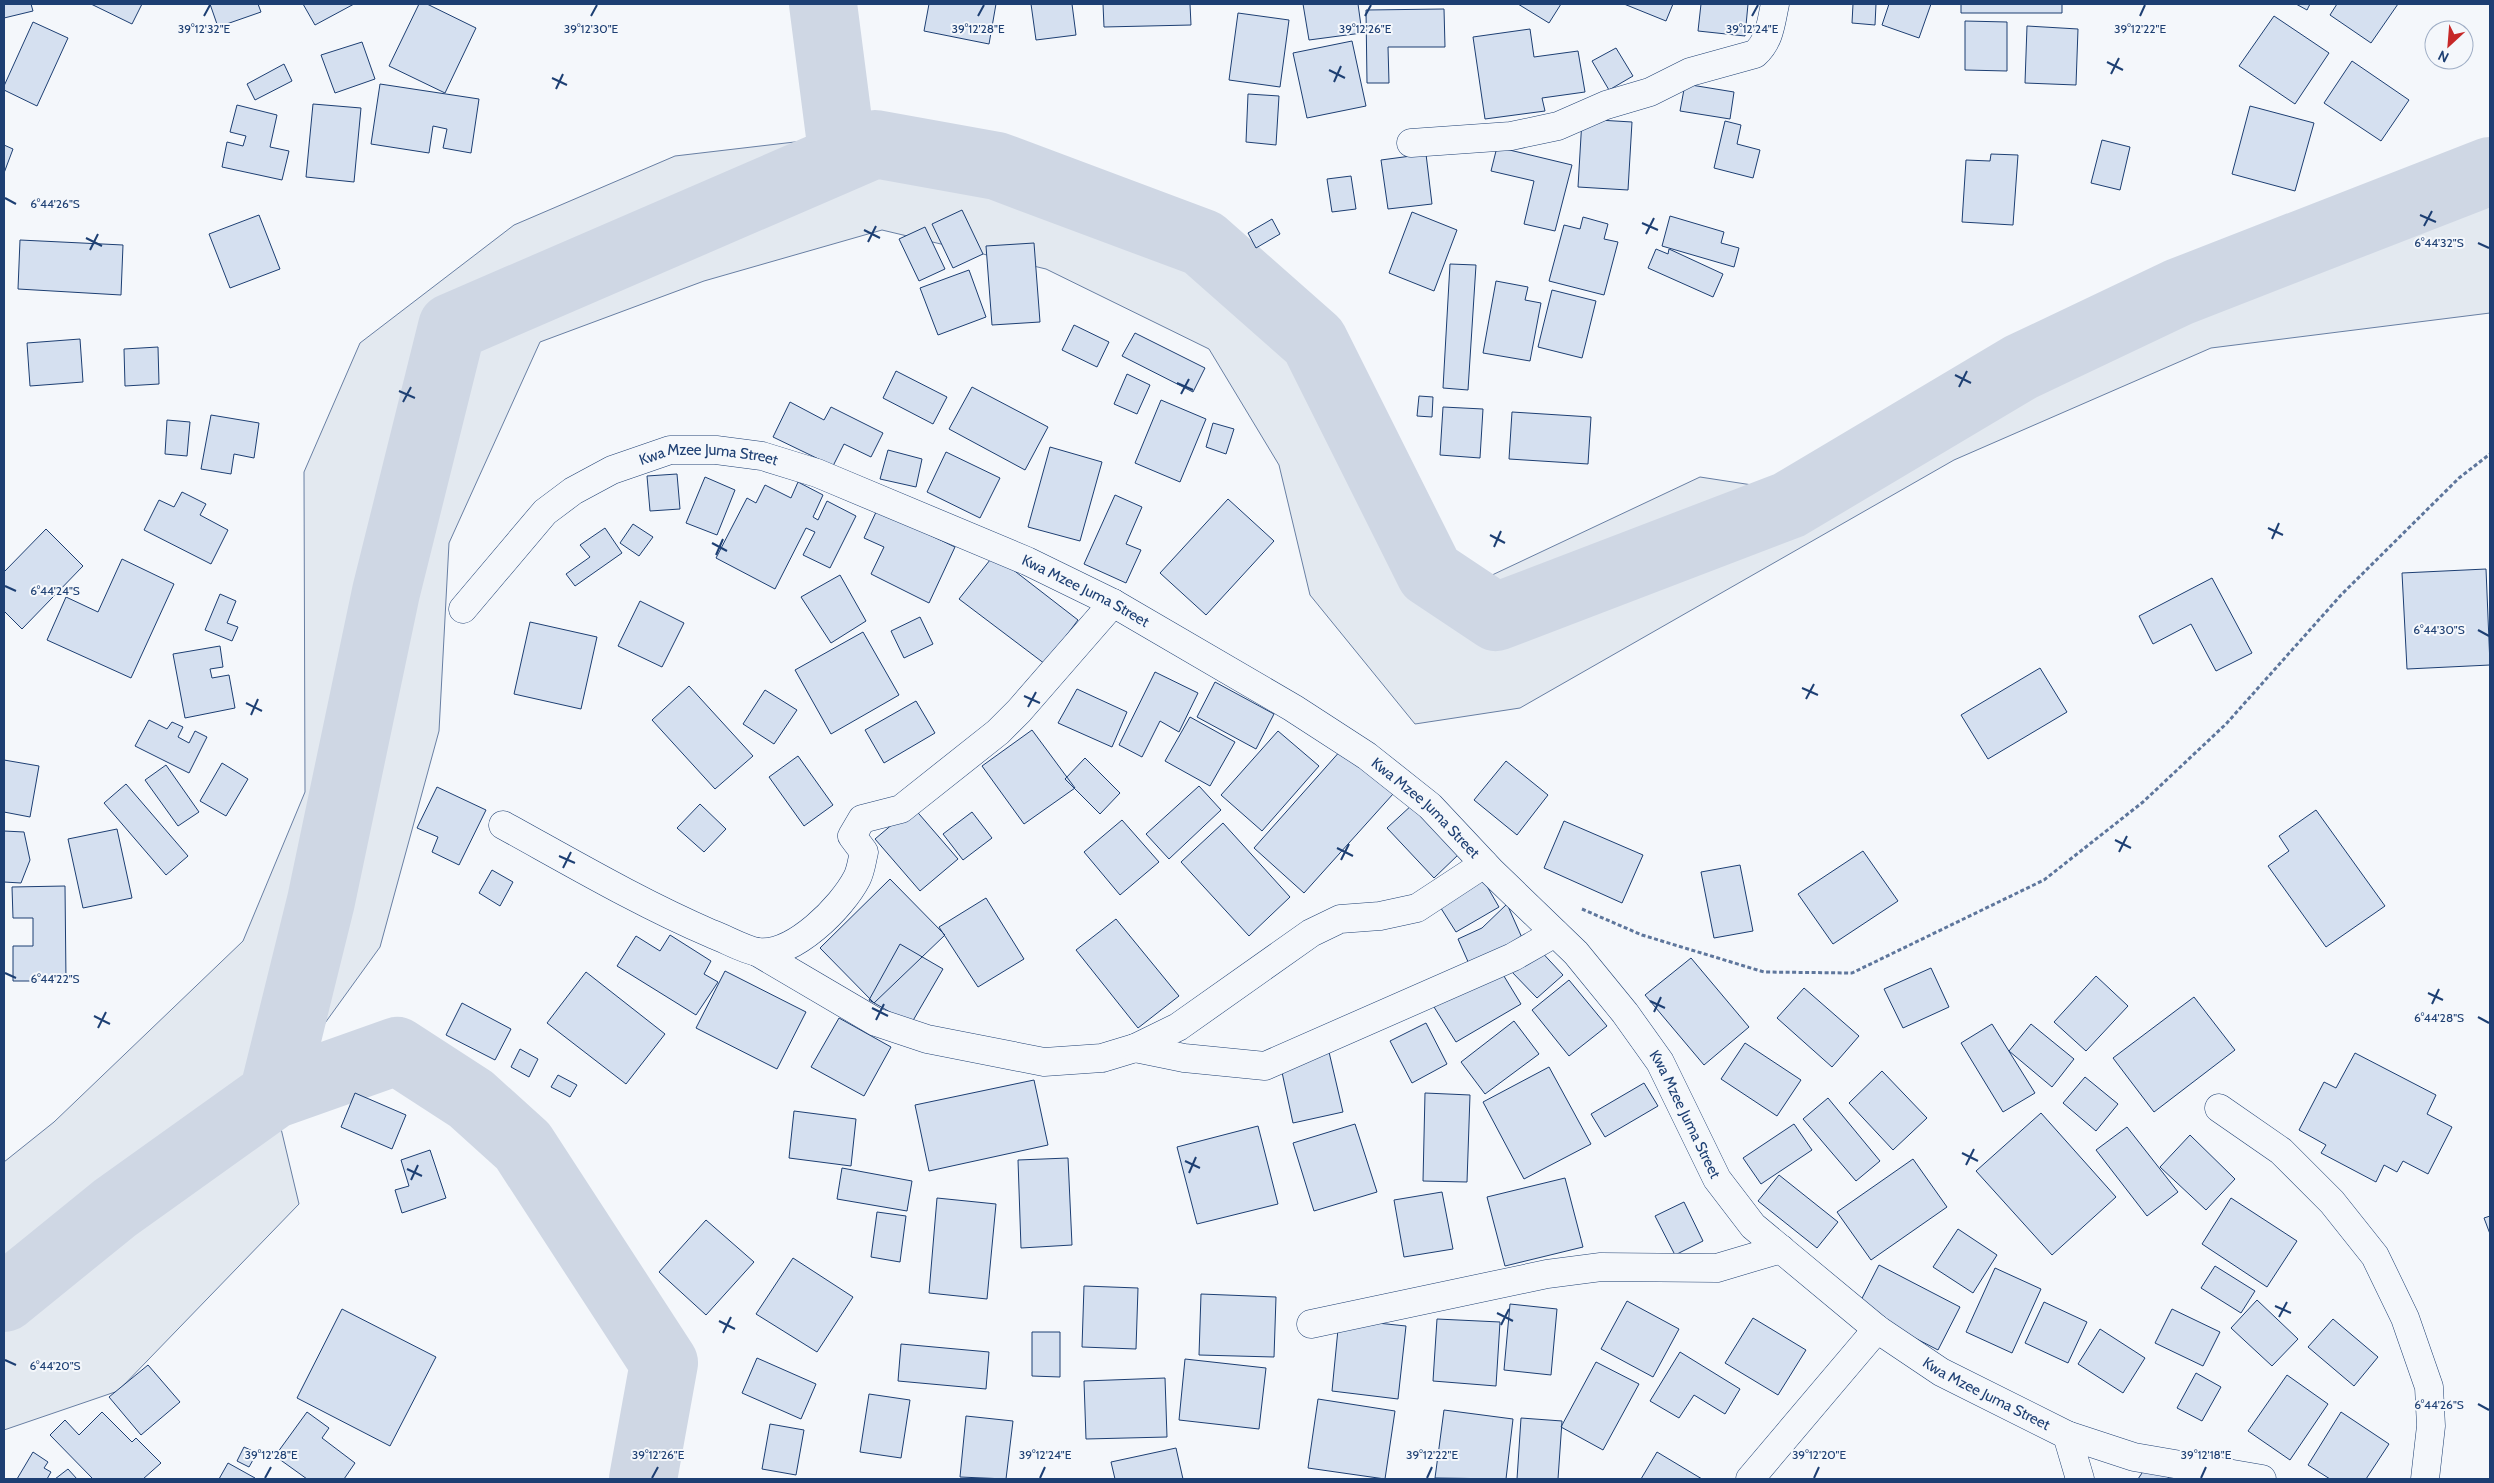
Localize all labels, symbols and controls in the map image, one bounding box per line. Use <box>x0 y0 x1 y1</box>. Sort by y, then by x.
north arrow <box>2424 20 2474 70</box>
text: 39°12'32"E <box>178 21 231 36</box>
text: 39°12'30"E <box>564 21 619 36</box>
text: 39°12'28"E <box>951 21 1005 36</box>
text: 39°12'26"E <box>1339 21 1392 36</box>
text: 39°12'24"E <box>1726 21 1779 36</box>
text: 39°12'22"E <box>2114 21 2166 36</box>
text: N <box>2435 46 2452 67</box>
text: 6°44'26"S <box>30 196 80 211</box>
text: 6°44'32"S <box>2414 235 2464 250</box>
street label: Kwa Mzee Juma Street <box>637 441 780 469</box>
street label: Kwa Mzee Juma Street <box>1019 551 1152 631</box>
text: 6°44'24"S <box>30 583 80 598</box>
text: 6°44'30"S <box>2413 622 2465 637</box>
street label: Kwa Mzee Juma Street <box>1368 754 1483 862</box>
text: 6°44'22"S <box>30 971 80 986</box>
text: 6°44'28"S <box>2414 1010 2464 1025</box>
street label: Kwa Mzee Juma Street <box>1645 1047 1724 1181</box>
street label: Kwa Mzee Juma Street <box>1919 1353 2053 1434</box>
text: 6°44'20"S <box>29 1358 81 1373</box>
text: 6°44'26"S <box>2414 1397 2464 1412</box>
text: 39°12'28"E <box>244 1447 298 1462</box>
text: 39°12'26"E <box>632 1447 685 1462</box>
text: 39°12'24"E <box>1019 1447 1072 1462</box>
text: 39°12'22"E <box>1406 1447 1458 1462</box>
text: 39°12'20"E <box>1792 1447 1846 1462</box>
text: 39°12'18"E <box>2181 1447 2232 1462</box>

